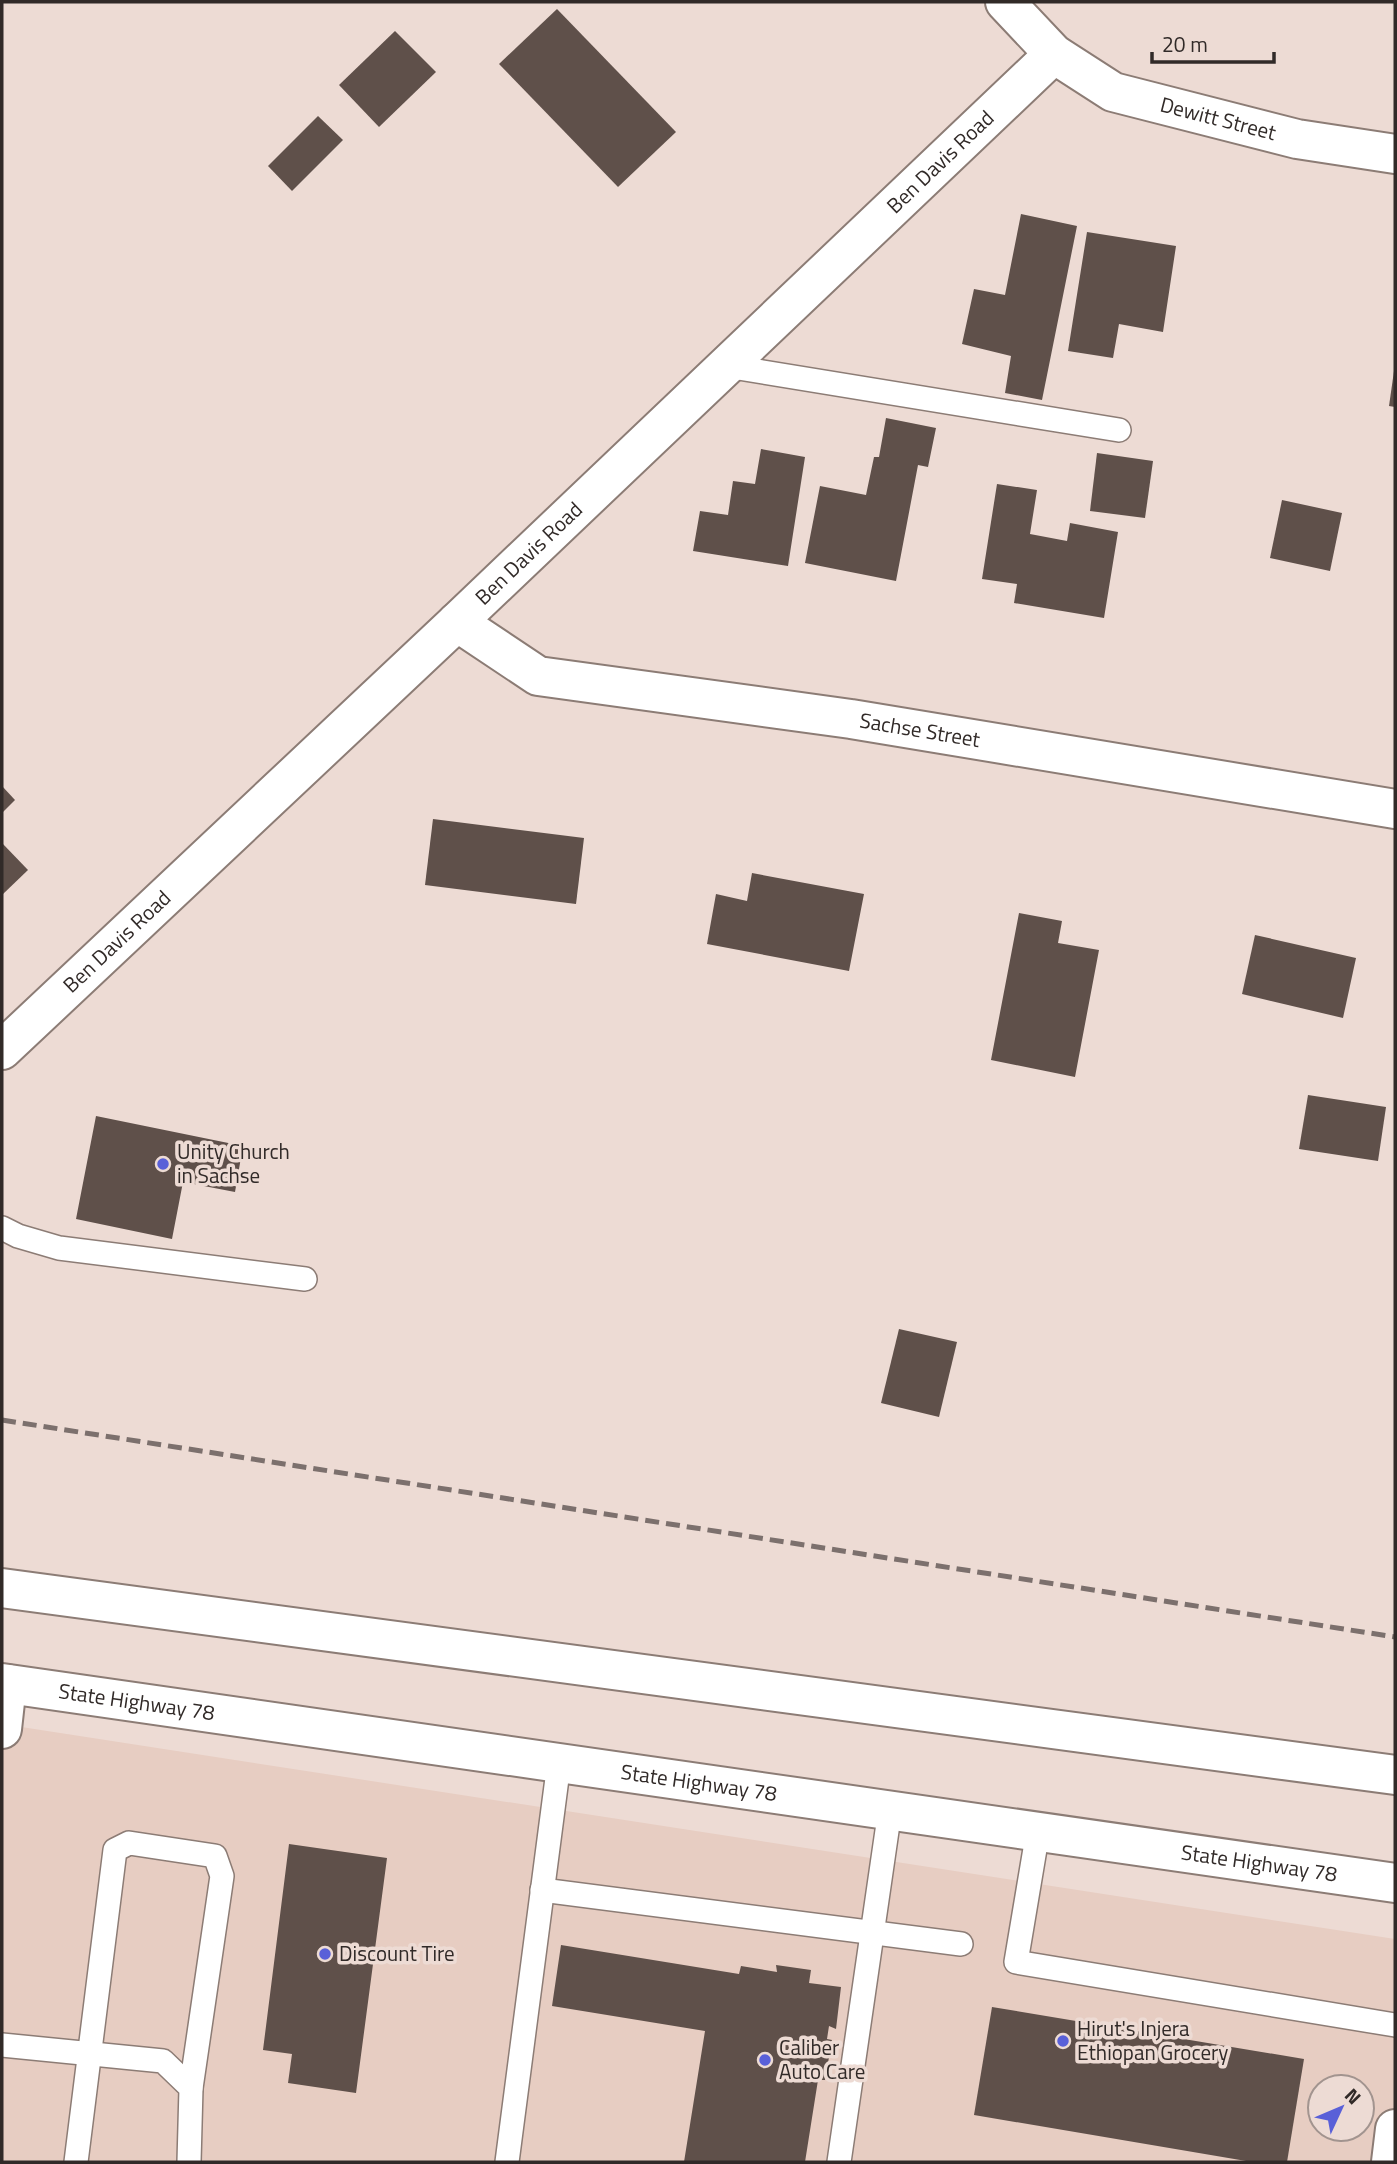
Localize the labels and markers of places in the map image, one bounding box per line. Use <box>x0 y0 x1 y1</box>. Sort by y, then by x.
place label: Unity Church in Sachse <box>177 1135 290 1191</box>
marker: Unity Church in Sachse <box>155 1156 171 1172</box>
place label: Discount Tire <box>339 1937 455 1969</box>
marker: Discount Tire <box>317 1946 333 1962</box>
place label: Hirut's Injera Ethiopan Grocery <box>1077 2012 1228 2068</box>
place label: Caliber Auto Care <box>779 2031 865 2087</box>
marker: Hirut's Injera Ethiopan Grocery <box>1055 2033 1071 2049</box>
marker: Caliber Auto Care <box>757 2052 773 2068</box>

